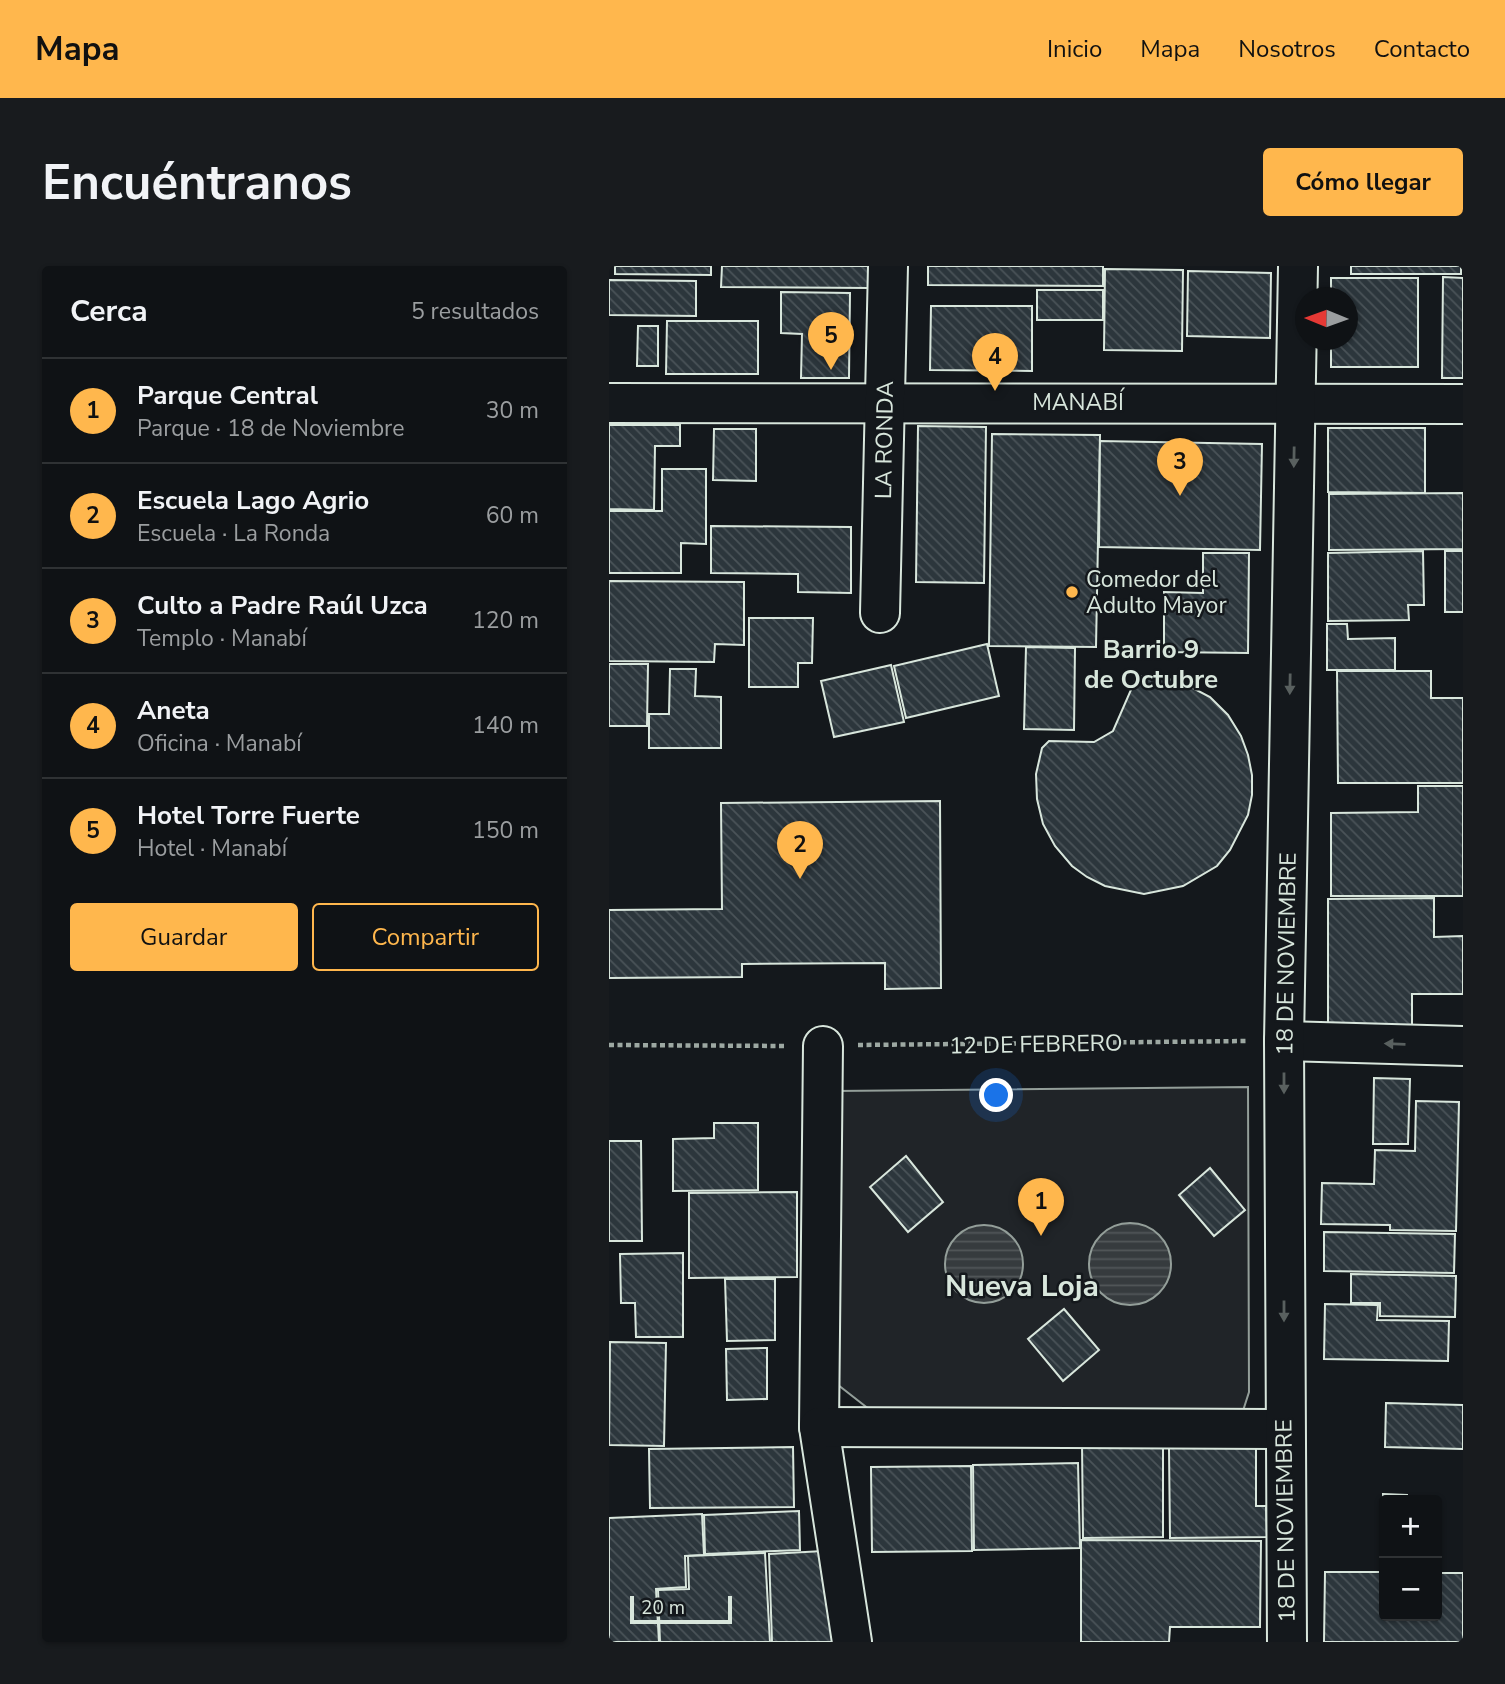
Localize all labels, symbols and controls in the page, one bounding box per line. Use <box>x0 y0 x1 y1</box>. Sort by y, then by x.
text: Mapa <box>35 27 120 72</box>
text: Inicio <box>1047 33 1102 65</box>
text: Mapa <box>1140 33 1200 65</box>
text: Nosotros <box>1238 33 1336 65</box>
text: Contacto <box>1374 33 1470 65</box>
button: Cómo llegar <box>1263 148 1463 216</box>
text: Encuéntranos <box>42 149 352 216</box>
north arrow <box>1295 287 1358 350</box>
text: Cerca <box>70 291 148 332</box>
text: 5 resultados <box>411 296 539 327</box>
pin: 5 <box>808 312 854 370</box>
pin: 4 <box>972 333 1018 391</box>
text: Parque Central <box>137 378 318 413</box>
street label: LA RONDA <box>868 380 901 499</box>
street label: MANABÍ <box>1032 387 1126 418</box>
text: 1 <box>86 395 100 426</box>
text: 30 m <box>486 395 539 426</box>
text: Parque · 18 de Noviembre <box>137 413 404 444</box>
pin: 3 <box>1157 438 1203 496</box>
one-way arrow <box>1288 446 1299 468</box>
text: Escuela Lago Agrio <box>137 483 369 518</box>
text: 2 <box>86 500 100 531</box>
text: 60 m <box>486 500 539 531</box>
text: Escuela · La Ronda <box>137 518 330 549</box>
place label: Comedor del Adulto Mayor <box>1086 564 1227 621</box>
marker: Comedor del Adulto Mayor <box>1064 584 1080 600</box>
text: Culto a Padre Raúl Uzca <box>137 588 428 623</box>
text: 3 <box>86 605 100 636</box>
text: 120 m <box>472 605 539 636</box>
text: Templo · Manabí <box>137 623 307 654</box>
district label: Barrio 9 de Octubre <box>1084 632 1218 697</box>
one-way arrow <box>1284 673 1296 695</box>
text: Aneta <box>137 693 210 728</box>
text: 4 <box>86 710 100 741</box>
text: 140 m <box>472 710 539 741</box>
text: Oficina · Manabí <box>137 728 302 759</box>
text: Hotel Torre Fuerte <box>137 798 360 833</box>
text: 5 <box>86 815 100 846</box>
text: 150 m <box>472 815 539 846</box>
pin: 2 <box>777 821 823 879</box>
text: Hotel · Manabí <box>137 833 287 864</box>
street label: 18 DE NOVIEMBRE <box>1269 852 1304 1056</box>
button: Guardar <box>70 903 298 971</box>
button: Compartir <box>312 903 539 971</box>
street label: 12 DE FEBRERO <box>949 1027 1123 1062</box>
one-way arrow <box>1384 1038 1406 1050</box>
one-way arrow <box>1278 1072 1290 1094</box>
your location <box>979 1078 1013 1112</box>
pin: 1 <box>1018 1178 1064 1236</box>
district label: Nueva Loja <box>945 1266 1099 1307</box>
one-way arrow <box>1278 1300 1290 1322</box>
street label: 18 DE NOVIEMBRE <box>1268 1419 1303 1623</box>
map controls <box>1379 1495 1442 1621</box>
button: + <box>1379 1495 1442 1558</box>
button: − <box>1379 1558 1442 1621</box>
scale bar <box>630 1593 731 1625</box>
text: 20 m <box>641 1595 685 1621</box>

